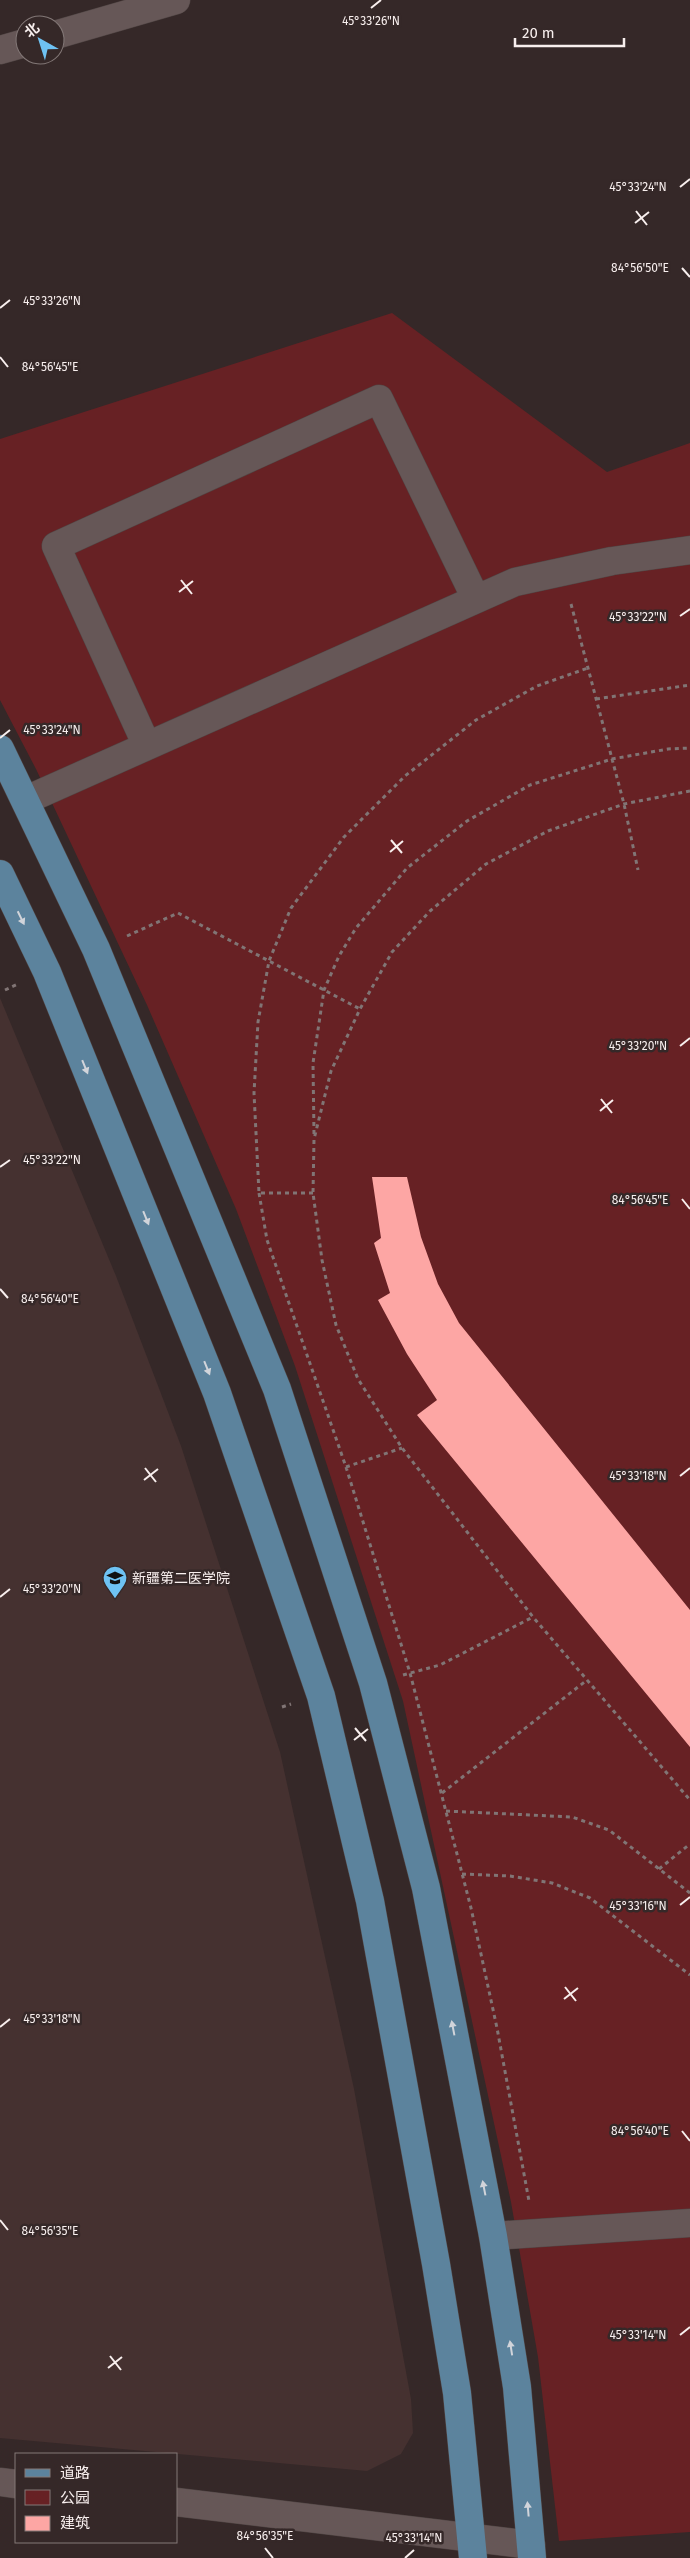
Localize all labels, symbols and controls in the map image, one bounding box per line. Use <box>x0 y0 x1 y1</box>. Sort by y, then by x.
text: 45°33'26"N <box>342 14 400 28</box>
north arrow <box>15 15 65 65</box>
scale bar <box>515 15 624 47</box>
text: 北 <box>21 19 43 41</box>
text: 20 m <box>522 24 555 42</box>
text: 45°33'24"N <box>609 180 667 194</box>
text: 84°56'50"E <box>611 261 669 275</box>
text: 45°33'26"N <box>23 294 81 308</box>
text: 84°56'45"E <box>22 360 78 374</box>
text: 45°33'22"N <box>609 610 667 624</box>
text: 45°33'24"N <box>23 723 81 737</box>
one-way arrow <box>17 911 25 925</box>
text: 45°33'20"N <box>609 1039 667 1053</box>
one-way arrow <box>82 1060 90 1074</box>
text: 45°33'22"N <box>23 1153 81 1167</box>
text: 84°56'45"E <box>612 1193 668 1207</box>
one-way arrow <box>142 1211 150 1226</box>
text: 84°56'40"E <box>21 1292 79 1306</box>
one-way arrow <box>203 1361 211 1376</box>
text: 45°33'18"N <box>609 1469 667 1483</box>
school or university icon: 新疆第二医学院 <box>102 1565 128 1599</box>
place label: 新疆第二医学院 <box>132 1570 230 1587</box>
text: 45°33'20"N <box>23 1582 81 1596</box>
text: 45°33'16"N <box>609 1899 667 1913</box>
text: 45°33'18"N <box>23 2012 81 2026</box>
one-way arrow <box>449 2021 457 2036</box>
text: 84°56'40"E <box>611 2124 669 2138</box>
one-way arrow <box>480 2180 488 2195</box>
text: 84°56'35"E <box>22 2224 78 2238</box>
text: 45°33'14"N <box>609 2328 667 2342</box>
one-way arrow <box>506 2340 514 2356</box>
legend <box>15 2453 178 2543</box>
text: 道路 <box>60 2464 90 2482</box>
text: 公园 <box>60 2489 90 2507</box>
one-way arrow <box>524 2501 532 2517</box>
text: 建筑 <box>60 2514 90 2532</box>
text: 84°56'35"E <box>237 2529 293 2543</box>
text: 45°33'14"N <box>385 2531 443 2545</box>

